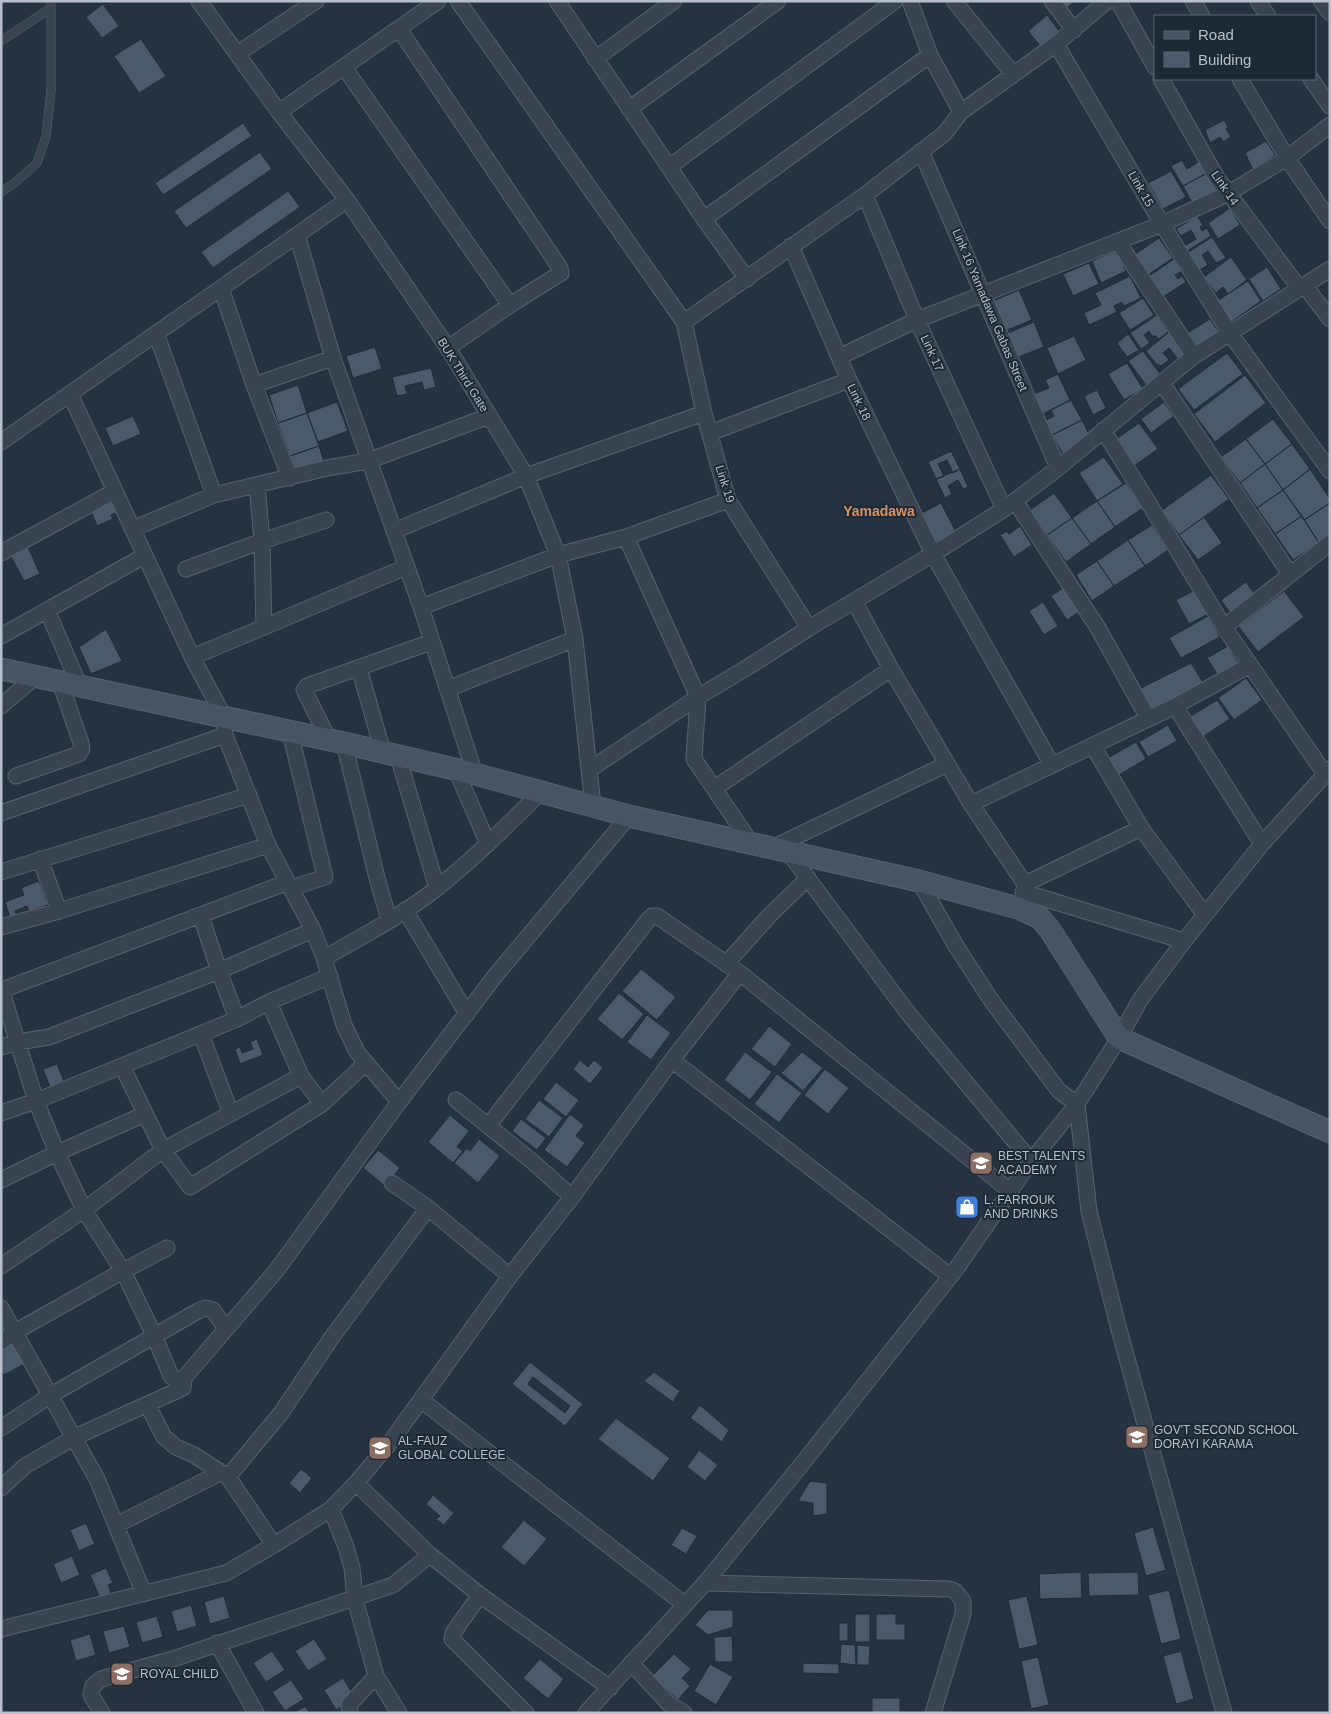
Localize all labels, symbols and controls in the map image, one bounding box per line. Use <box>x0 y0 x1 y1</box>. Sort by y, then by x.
legend <box>1154 15 1316 80</box>
text: Road <box>1198 26 1234 43</box>
text: Building <box>1198 51 1251 68</box>
street label: Link 14 <box>1208 168 1242 208</box>
street label: Link 15 <box>1125 169 1157 210</box>
street label: Link 16 Yamadawa Gabas Street <box>949 227 1031 394</box>
street label: Link 17 <box>917 333 947 374</box>
street label: BUK Third Gate <box>435 335 491 415</box>
street label: Link 18 <box>844 382 874 423</box>
street label: Link 19 <box>712 463 738 505</box>
district label: Yamadawa <box>843 503 915 519</box>
place label: BEST TALENTS ACADEMY <box>998 1149 1085 1177</box>
school or university icon: BEST TALENTS ACADEMY <box>968 1150 994 1176</box>
place label: L. FARROUK AND DRINKS <box>984 1193 1058 1221</box>
shop icon: L. FARROUK AND DRINKS <box>954 1194 980 1220</box>
place label: GOV'T SECOND SCHOOL DORAYI KARAMA <box>1154 1423 1299 1451</box>
school or university icon: GOV'T SECOND SCHOOL DORAYI KARAMA <box>1124 1424 1150 1450</box>
place label: AL-FAUZ GLOBAL COLLEGE <box>398 1434 506 1462</box>
school or university icon: AL-FAUZ GLOBAL COLLEGE <box>367 1435 393 1461</box>
school or university icon: ROYAL CHILD <box>109 1661 135 1687</box>
place label: ROYAL CHILD <box>140 1667 219 1681</box>

